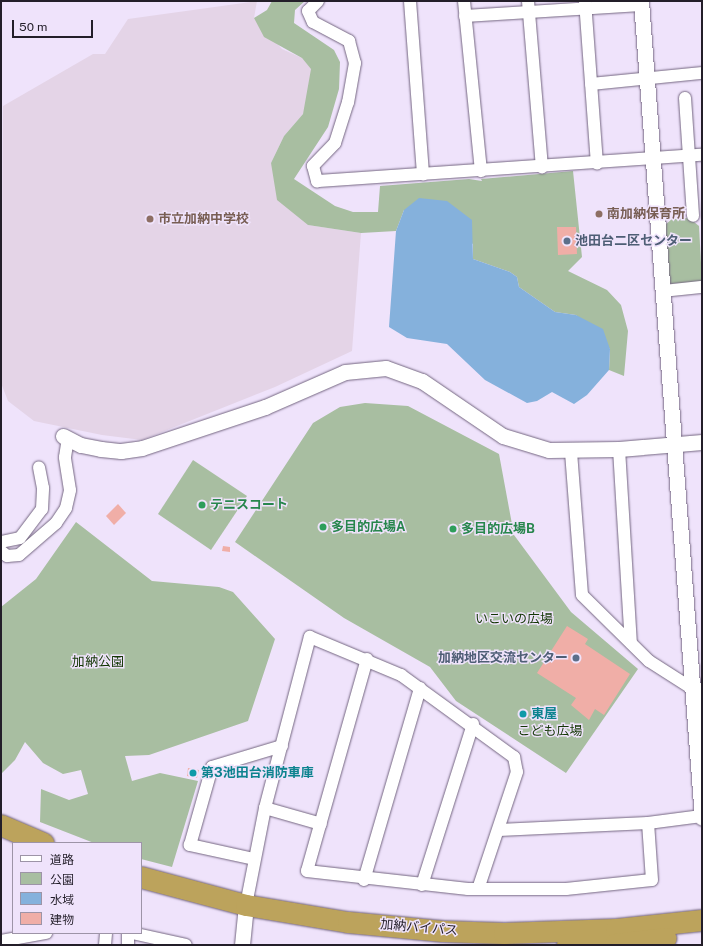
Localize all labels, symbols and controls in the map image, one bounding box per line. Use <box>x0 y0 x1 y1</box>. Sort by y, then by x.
scale bar <box>14 12 95 38</box>
text: 50 m <box>19 20 47 34</box>
place label: 南加納保育所 <box>607 206 685 222</box>
marker: 南加納保育所 <box>594 209 604 219</box>
place label: 市立加納中学校 <box>158 211 249 227</box>
marker: 市立加納中学校 <box>145 214 155 224</box>
place label: 池田台二区センター <box>575 233 692 249</box>
marker: 池田台二区センター <box>562 236 572 246</box>
place label: テニスコート <box>210 497 288 513</box>
marker: テニスコート <box>197 500 207 510</box>
place label: 多目的広場A <box>331 519 405 535</box>
place label: 多目的広場B <box>461 521 535 537</box>
marker: 多目的広場A <box>318 522 328 532</box>
marker: 多目的広場B <box>448 524 458 534</box>
park label: いこいの広場 <box>475 611 553 627</box>
place label: 加納地区交流センター <box>438 650 568 666</box>
marker: 加納地区交流センター <box>571 653 581 663</box>
park label: 加納公園 <box>72 654 124 670</box>
place label: 東屋 <box>531 706 557 722</box>
marker: 東屋 <box>518 709 528 719</box>
park label: こども広場 <box>518 723 582 739</box>
place label: 第3池田台消防車庫 <box>201 765 314 781</box>
marker: 第3池田台消防車庫 <box>188 768 198 778</box>
legend <box>12 842 142 934</box>
text: 道路 <box>50 853 74 867</box>
text: 公園 <box>50 873 74 887</box>
text: 水域 <box>50 893 74 907</box>
text: 建物 <box>50 913 74 927</box>
street label: 加納バイパス <box>379 917 459 939</box>

